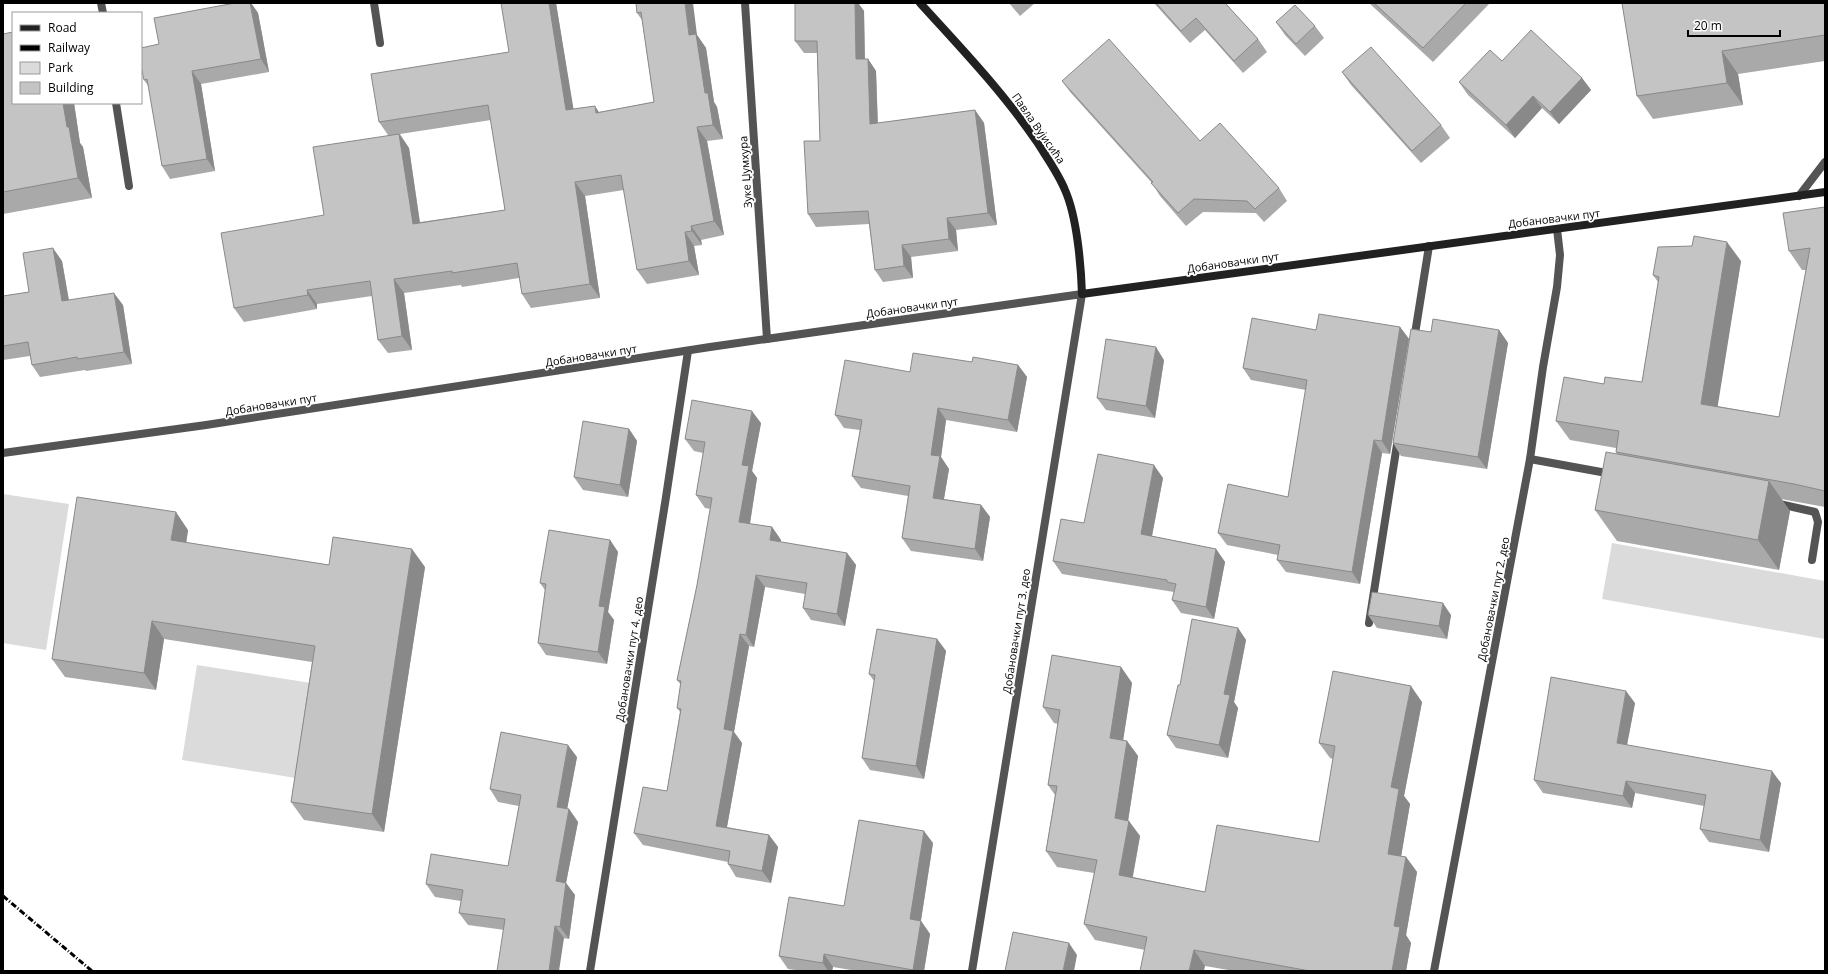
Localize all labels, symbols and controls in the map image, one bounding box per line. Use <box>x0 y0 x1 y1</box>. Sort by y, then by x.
legend <box>12 12 142 104</box>
scale bar <box>1688 12 1780 38</box>
text: 20 m <box>1694 17 1722 34</box>
text: Road <box>48 19 77 36</box>
text: Railway <box>48 39 91 56</box>
text: Park <box>48 59 74 76</box>
text: Building <box>48 79 94 96</box>
street label: Павла Вујисића <box>1009 90 1069 166</box>
street label: Зуке Џумхура <box>735 135 755 209</box>
street label: Добановачки пут <box>1507 205 1601 231</box>
street label: Добановачки пут <box>1186 248 1280 276</box>
street label: Добановачки пут <box>865 293 959 321</box>
street label: Добановачки пут <box>544 340 638 370</box>
street label: Добановачки пут <box>224 389 318 419</box>
street label: Добановачки пут 2. део <box>1474 535 1513 663</box>
street label: Добановачки пут 3. део <box>999 567 1033 695</box>
street label: Добановачки пут 4. део <box>612 595 646 723</box>

